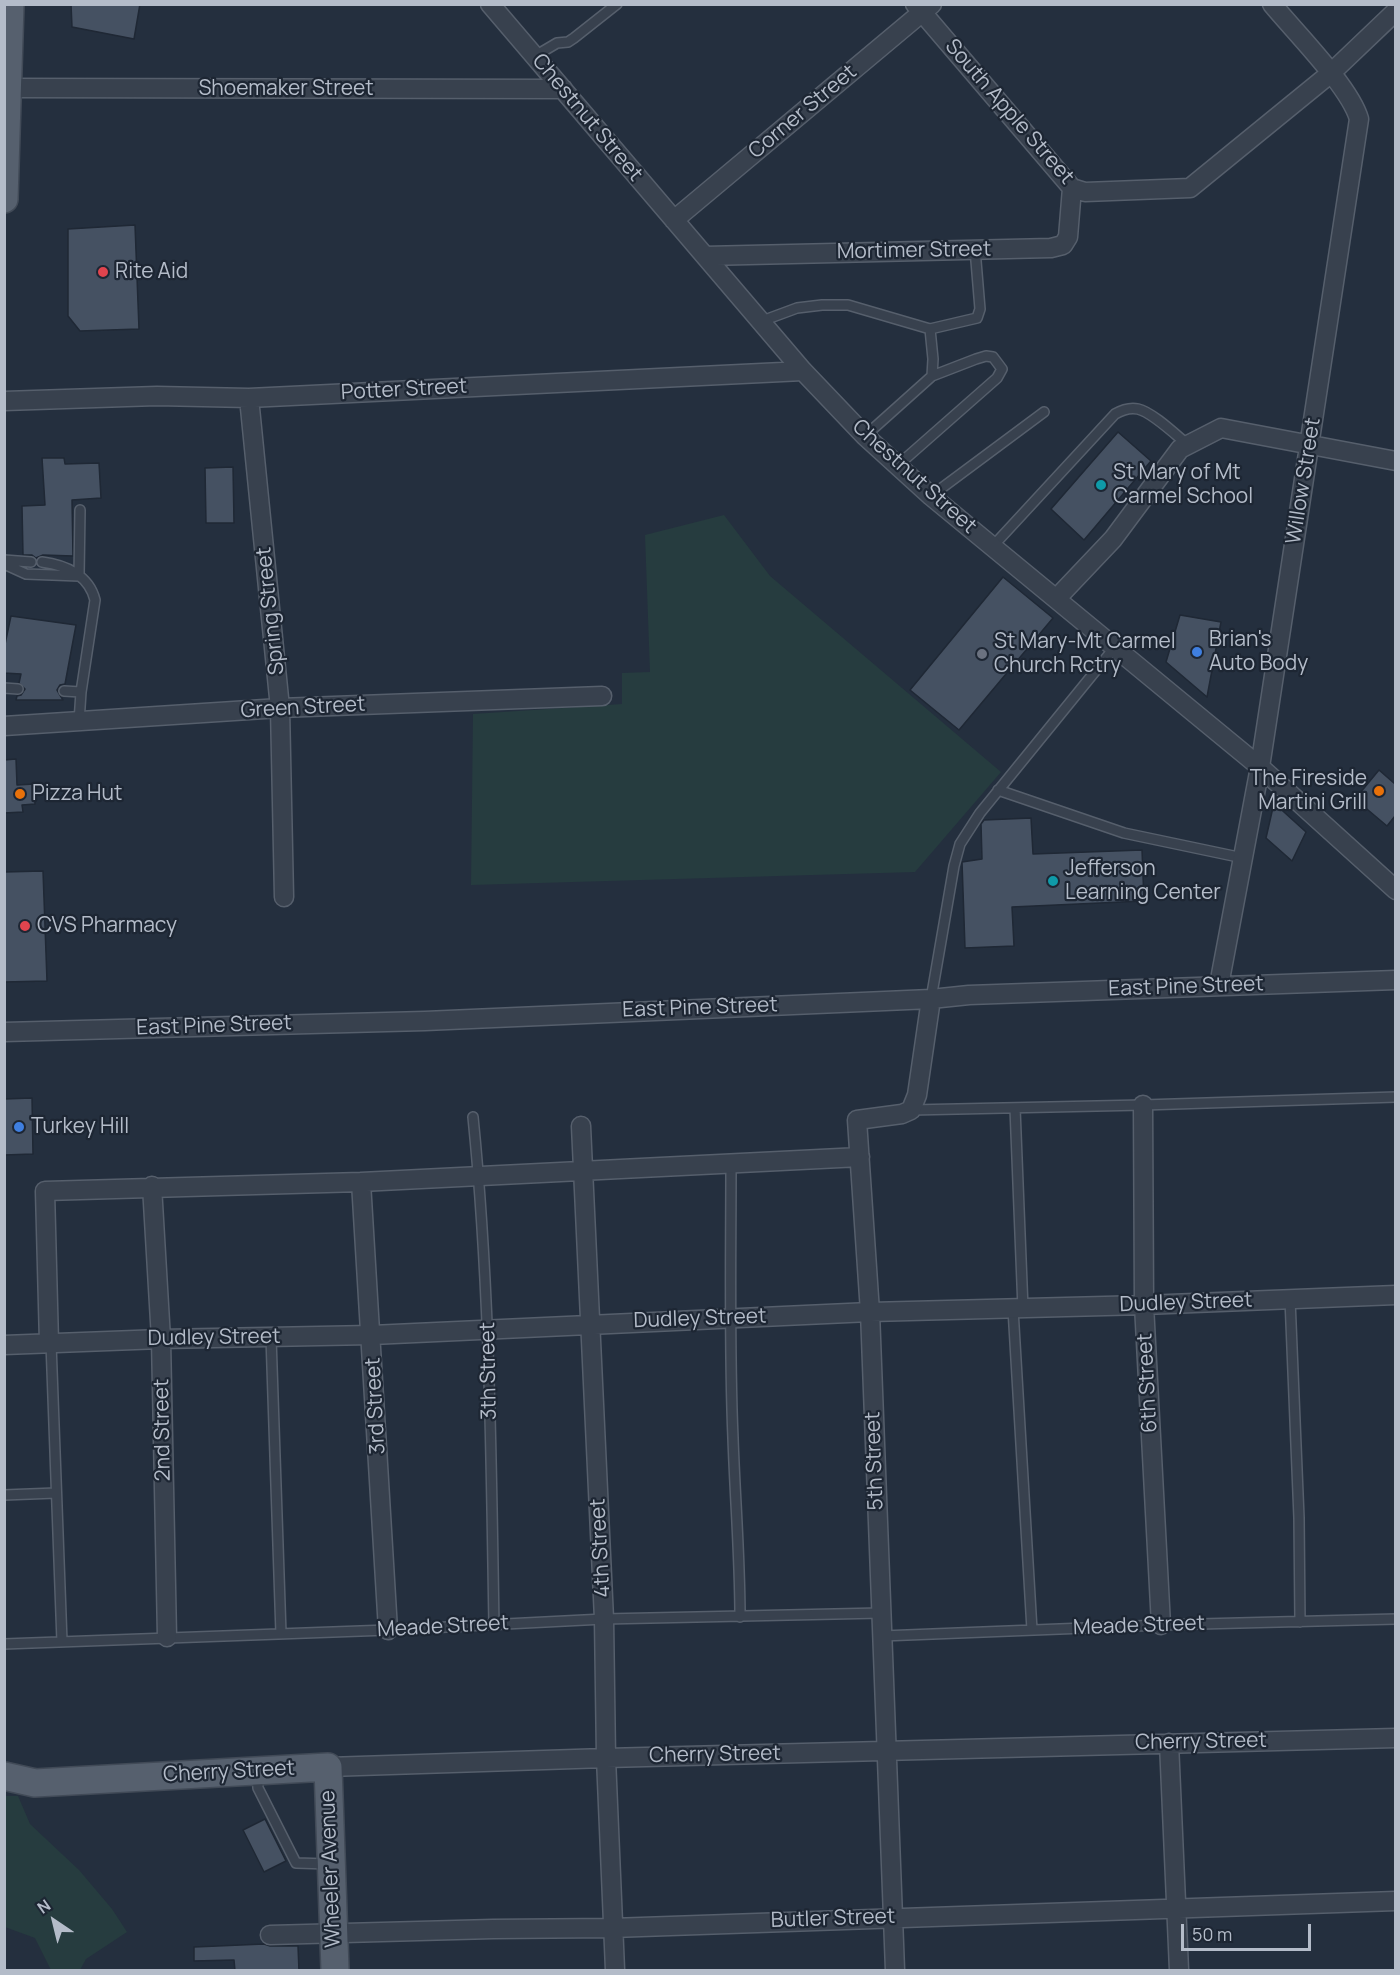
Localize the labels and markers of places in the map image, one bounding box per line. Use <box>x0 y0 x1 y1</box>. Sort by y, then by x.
place label: Rite Aid <box>115 259 188 285</box>
marker: Rite Aid <box>96 265 110 279</box>
place label: St Mary of Mt Carmel School <box>1113 460 1253 510</box>
marker: St Mary of Mt Carmel School <box>1094 478 1108 492</box>
place label: Brian's Auto Body <box>1209 627 1308 677</box>
place label: St Mary-Mt Carmel Church Rctry <box>994 629 1176 679</box>
marker: Brian's Auto Body <box>1190 645 1204 659</box>
marker: St Mary-Mt Carmel Church Rctry <box>975 647 989 661</box>
place label: The Fireside Martini Grill <box>1250 766 1367 816</box>
place label: Pizza Hut <box>32 781 122 807</box>
marker: The Fireside Martini Grill <box>1372 784 1386 798</box>
marker: Pizza Hut <box>13 787 27 801</box>
place label: Jefferson Learning Center <box>1065 856 1221 906</box>
marker: Jefferson Learning Center <box>1046 874 1060 888</box>
place label: CVS Pharmacy <box>37 913 177 939</box>
marker: CVS Pharmacy <box>18 919 32 933</box>
place label: Turkey Hill <box>31 1114 129 1140</box>
marker: Turkey Hill <box>12 1120 26 1134</box>

